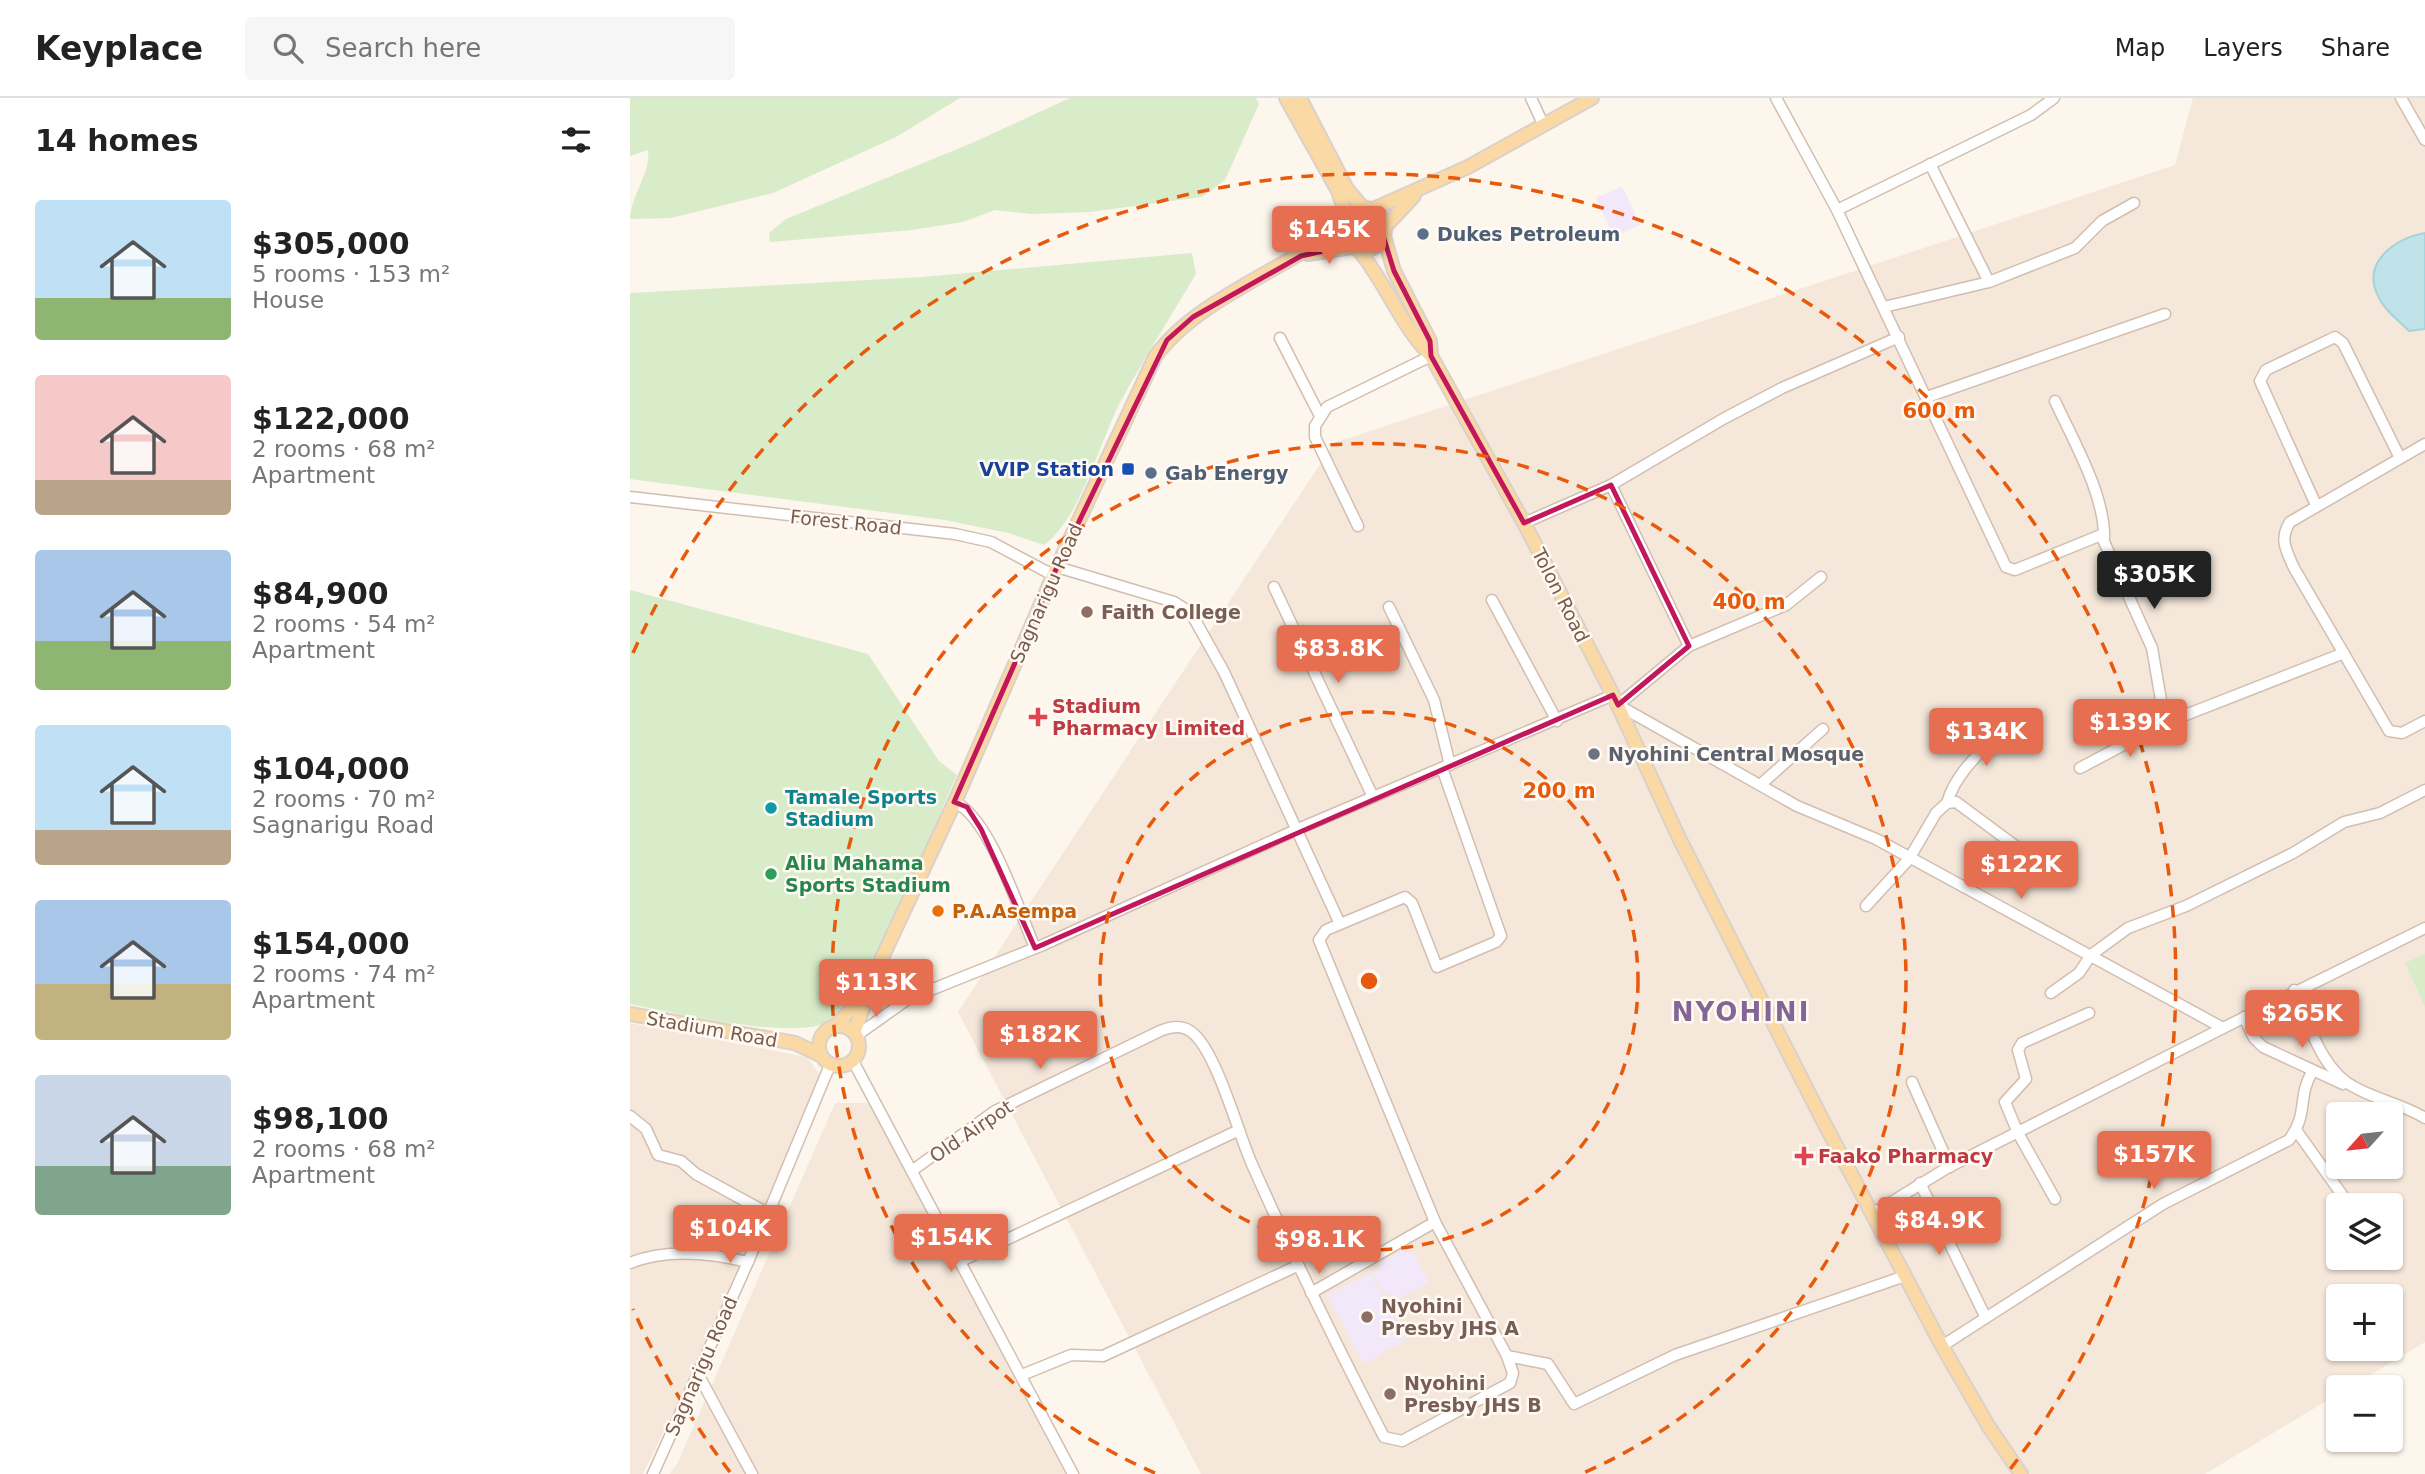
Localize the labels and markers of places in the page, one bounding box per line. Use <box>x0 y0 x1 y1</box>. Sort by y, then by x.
pin: $145K <box>1280 206 1378 266</box>
place label: Dukes Petroleum <box>1437 223 1620 245</box>
marker: Dukes Petroleum <box>1415 226 1431 242</box>
place label: VVIP Station <box>979 458 1114 480</box>
marker: VVIP Station <box>1120 461 1136 477</box>
place label: Gab Energy <box>1165 462 1289 484</box>
marker: Gab Energy <box>1143 465 1159 481</box>
pin: $305K <box>2105 552 2203 611</box>
place label: Faith College <box>1101 601 1241 623</box>
marker: Faith College <box>1079 604 1095 620</box>
pin: $83.8K <box>1281 626 1395 685</box>
place label: Stadium Pharmacy Limited <box>1052 695 1245 739</box>
pin: $139K <box>2081 700 2179 759</box>
pin: $134K <box>1937 708 2035 768</box>
marker: Stadium Pharmacy Limited <box>1030 709 1046 725</box>
place label: Nyohini Central Mosque <box>1608 743 1864 765</box>
marker: Nyohini Central Mosque <box>1586 746 1602 762</box>
place label: Tamale Sports Stadium <box>785 786 937 830</box>
marker: Tamale Sports Stadium <box>763 800 779 816</box>
pin: $122K <box>1972 842 2070 901</box>
place label: Aliu Mahama Sports Stadium <box>785 852 951 896</box>
marker: Aliu Mahama Sports Stadium <box>763 866 779 882</box>
place label: P.A.Asempa <box>952 900 1077 922</box>
marker: P.A.Asempa <box>930 903 946 919</box>
pin: $113K <box>827 960 925 1019</box>
centre of rings <box>1357 969 1381 993</box>
pin: $265K <box>2253 990 2351 1050</box>
pin: $182K <box>991 1012 1089 1071</box>
pin: $157K <box>2105 1132 2203 1191</box>
place label: Faako Pharmacy <box>1818 1145 1994 1167</box>
marker: Faako Pharmacy <box>1796 1148 1812 1164</box>
pin: $84.9K <box>1882 1198 1996 1257</box>
pin: $104K <box>681 1206 779 1265</box>
pin: $154K <box>902 1214 1000 1274</box>
pin: $98.1K <box>1262 1216 1376 1276</box>
place label: Nyohini Presby JHS A <box>1381 1295 1519 1339</box>
marker: Nyohini Presby JHS A <box>1359 1309 1375 1325</box>
place label: Nyohini Presby JHS B <box>1404 1372 1542 1416</box>
marker: Nyohini Presby JHS B <box>1382 1386 1398 1402</box>

